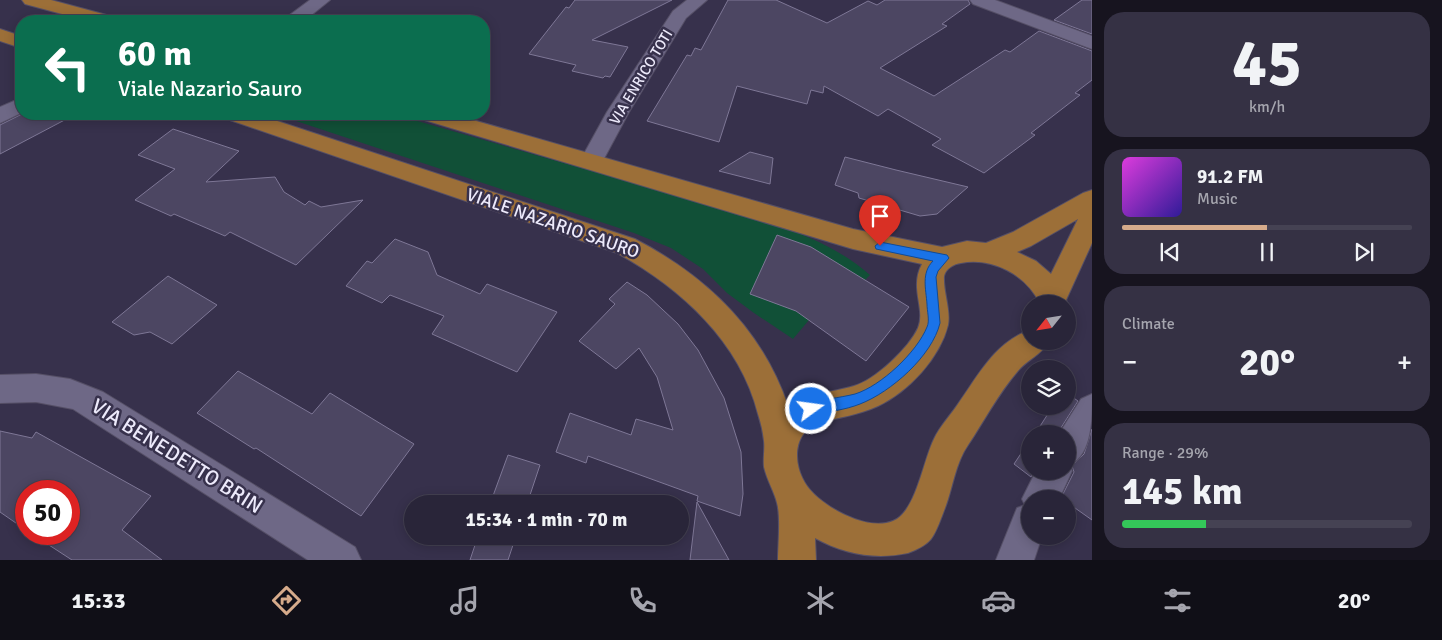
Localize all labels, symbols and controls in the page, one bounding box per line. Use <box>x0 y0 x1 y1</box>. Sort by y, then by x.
text: 45 <box>1232 24 1302 104</box>
street label: VIA ENRICO TOTI <box>605 26 677 128</box>
text: 60 m <box>118 32 192 75</box>
icon: left <box>35 35 100 100</box>
text: Viale Nazario Sauro <box>118 75 302 102</box>
text: km/h <box>1249 97 1285 117</box>
text: 91.2 FM <box>1197 165 1263 189</box>
street label: VIALE NAZARIO SAURO <box>464 183 642 263</box>
text: Music <box>1197 189 1238 209</box>
pin <box>859 195 901 246</box>
icon: arrive <box>866 202 894 230</box>
icon: previous <box>1156 238 1184 266</box>
icon: pause <box>1253 238 1281 266</box>
icon: next <box>1350 238 1378 266</box>
north arrow <box>1021 295 1076 350</box>
map controls <box>1021 295 1076 545</box>
text: Climate <box>1122 314 1175 334</box>
text: 20° <box>1239 339 1295 386</box>
text: − <box>1122 345 1137 379</box>
text: + <box>1397 345 1412 379</box>
button: layers <box>1021 360 1076 415</box>
position arrow <box>784 382 836 434</box>
street label: VIA BENEDETTO BRIN <box>87 393 267 519</box>
button: + <box>1021 425 1076 480</box>
text: Range · 29% <box>1122 443 1208 463</box>
text: 145 km <box>1122 468 1243 515</box>
speed limit sign: 50 <box>15 480 80 545</box>
button: − <box>1021 490 1076 545</box>
text: 15:34 · 1 min · 70 m <box>466 508 627 532</box>
icon: directions <box>269 583 304 618</box>
icon: music <box>447 583 482 618</box>
icon: phone <box>625 583 660 618</box>
icon: climate <box>803 583 838 618</box>
icon: car <box>981 583 1016 618</box>
icon: filters <box>1160 583 1195 618</box>
text: 15:33 <box>72 587 126 614</box>
text: 20° <box>1338 587 1370 614</box>

